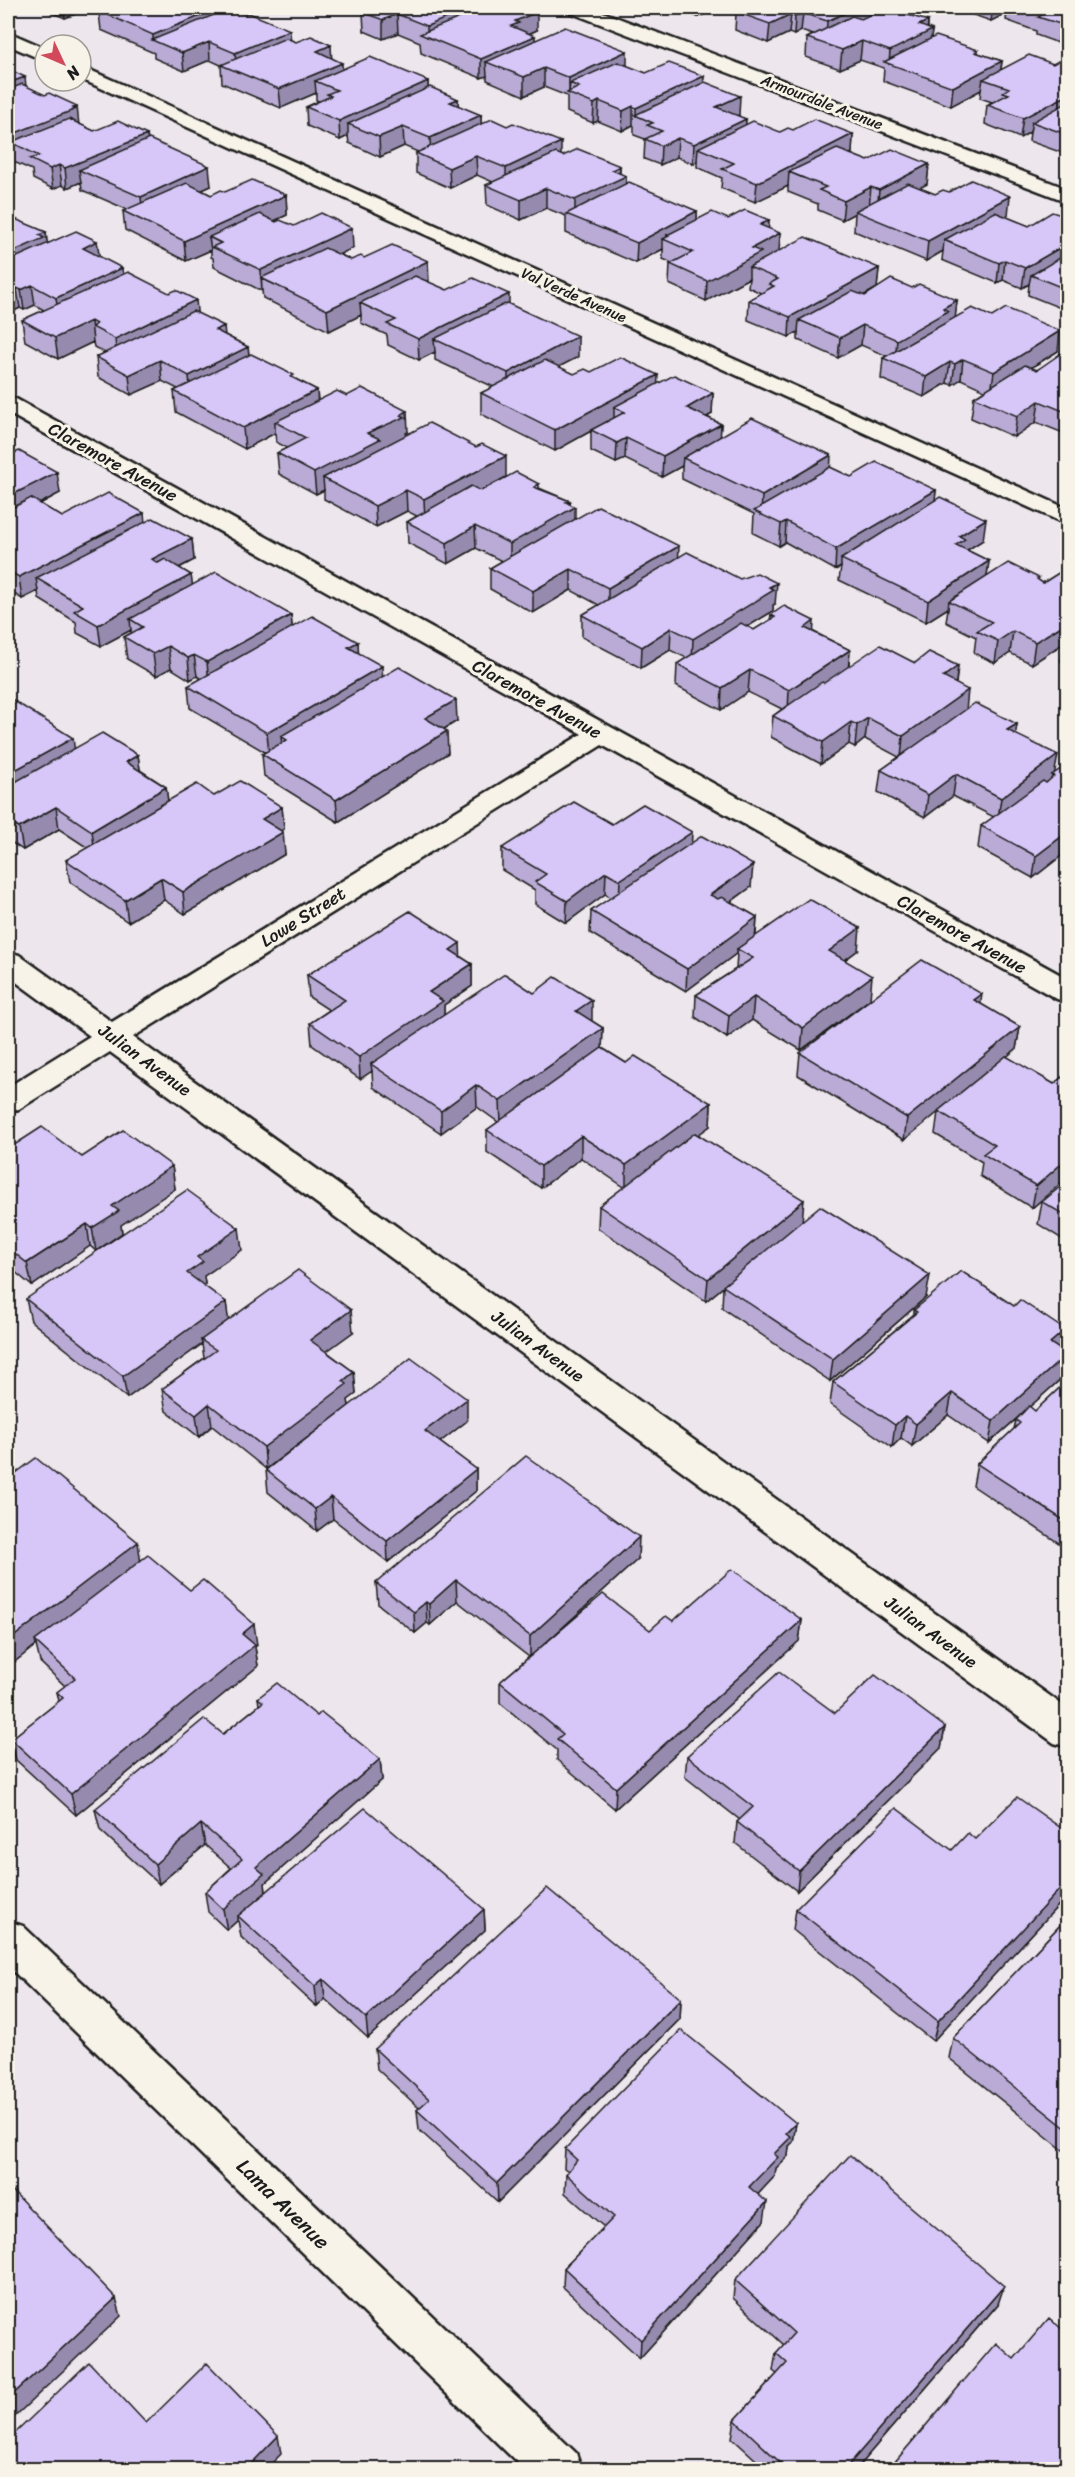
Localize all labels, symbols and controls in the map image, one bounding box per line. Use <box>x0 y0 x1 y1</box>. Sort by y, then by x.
north arrow <box>33 33 93 93</box>
text: N <box>59 58 88 88</box>
street label: Armourdale Avenue <box>756 66 887 137</box>
street label: Val Verde Avenue <box>517 260 631 330</box>
street label: Claremore Avenue <box>42 413 184 511</box>
street label: Claremore Avenue <box>466 650 608 748</box>
street label: Lowe Street <box>254 878 352 956</box>
street label: Claremore Avenue <box>891 885 1033 983</box>
street label: Julian Avenue <box>91 1014 199 1105</box>
street label: Julian Avenue <box>484 1300 592 1391</box>
street label: Julian Avenue <box>877 1586 985 1677</box>
street label: Lama Avenue <box>227 2149 339 2259</box>

